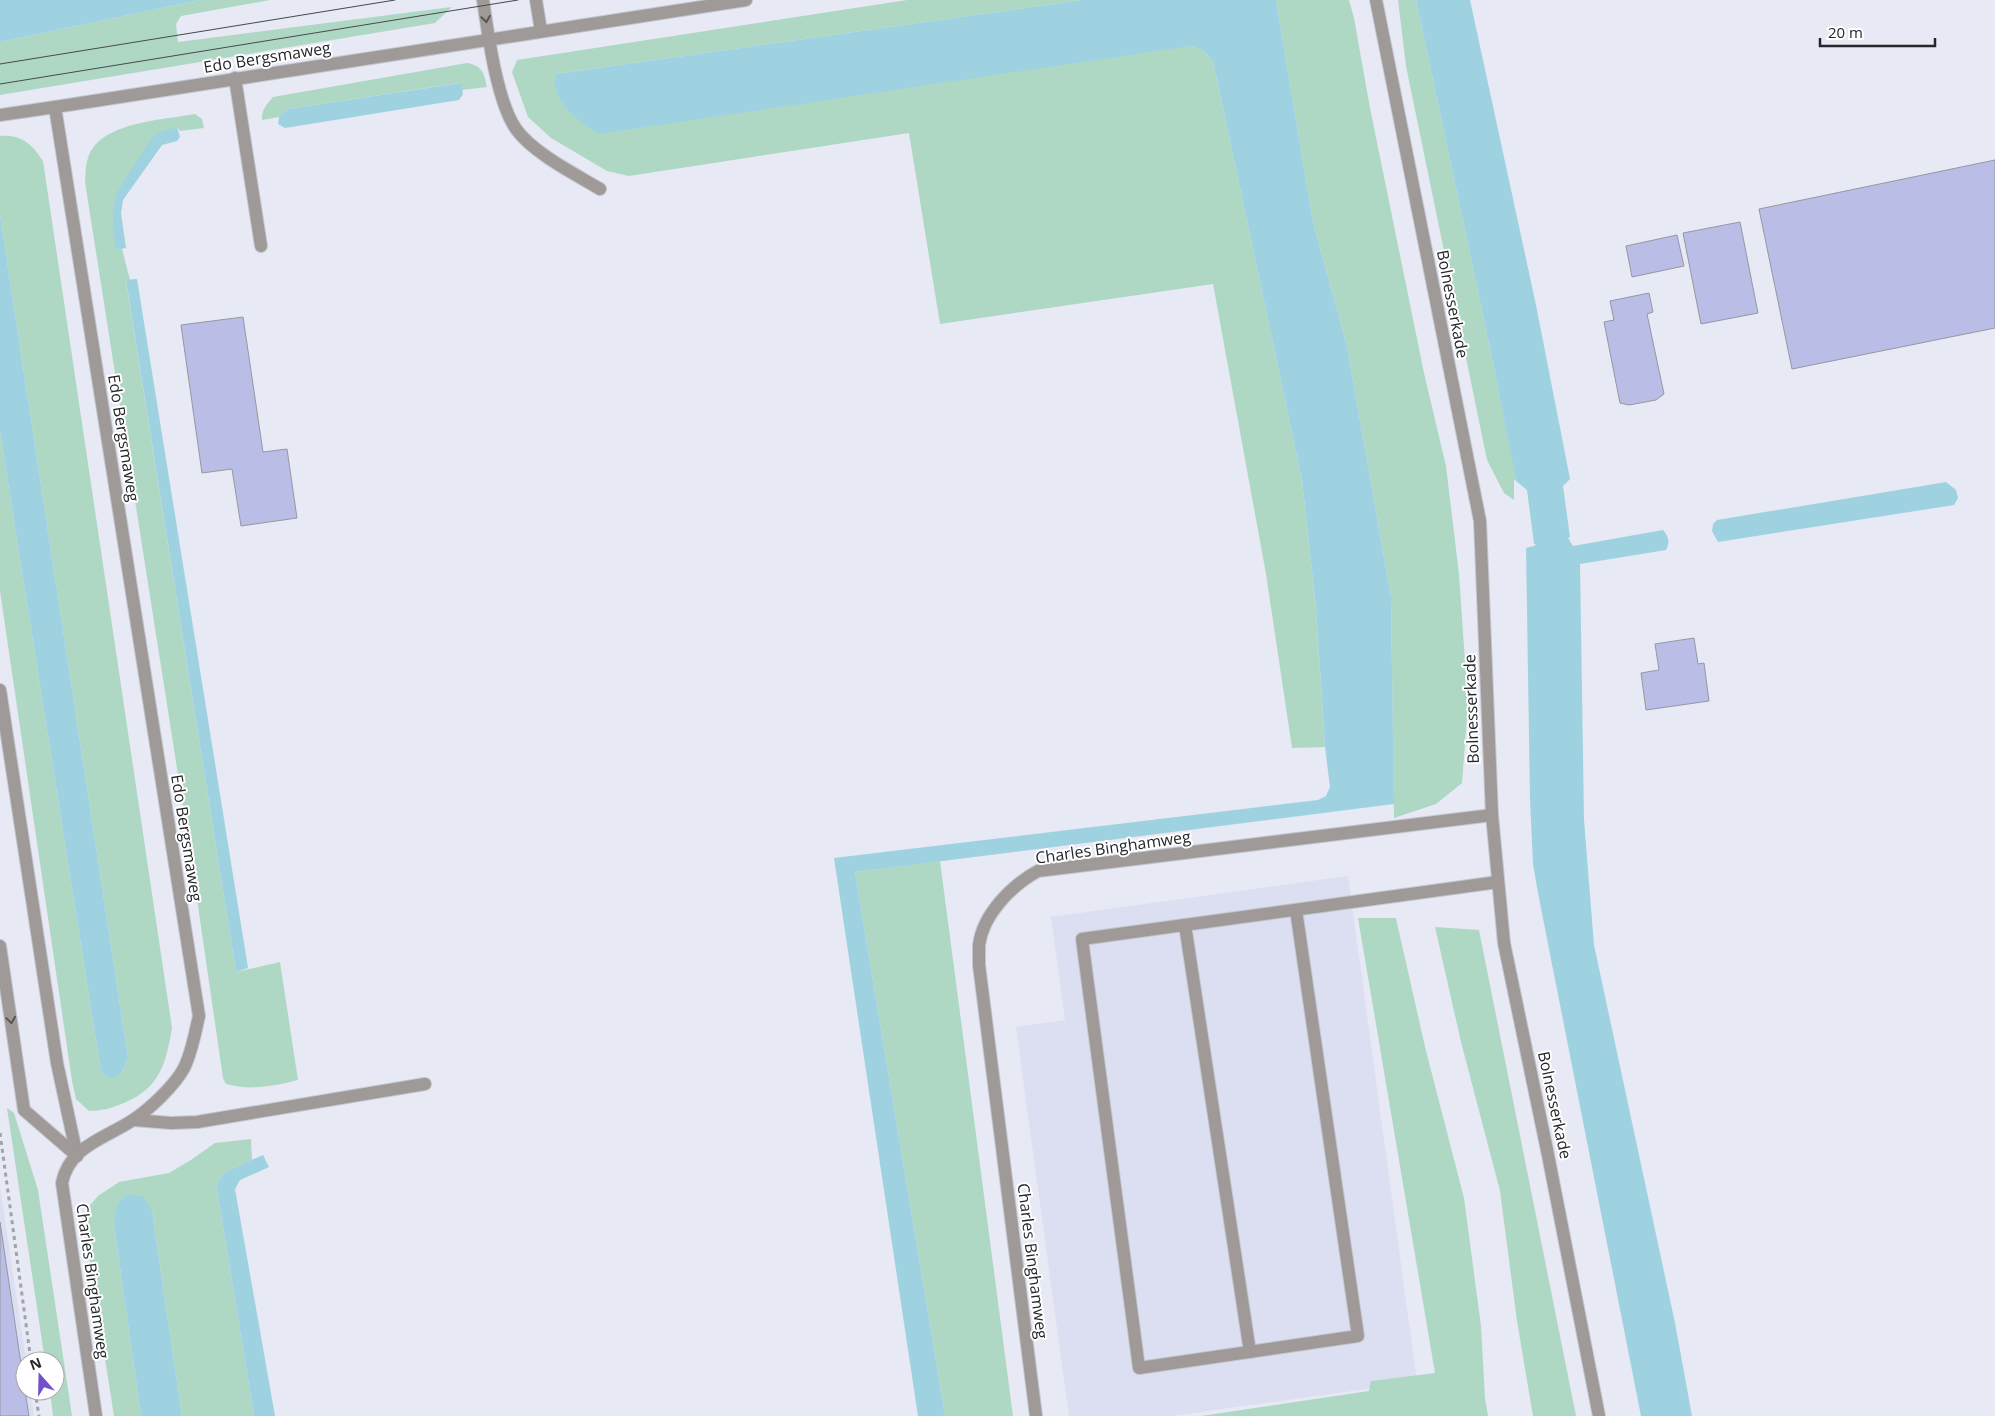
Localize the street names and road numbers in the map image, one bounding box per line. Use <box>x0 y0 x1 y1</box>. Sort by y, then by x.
street label: Edo Bergsmaweg <box>202 36 332 78</box>
street label: Bolnesserkade <box>1432 248 1474 360</box>
street label: Edo Bergsmaweg <box>103 373 145 503</box>
street label: Bolnesserkade <box>1458 654 1484 764</box>
street label: Edo Bergsmaweg <box>166 773 208 903</box>
street label: Charles Binghamweg <box>1034 825 1192 869</box>
street label: Bolnesserkade <box>1533 1049 1577 1161</box>
street label: Charles Binghamweg <box>1013 1182 1053 1340</box>
street label: Charles Binghamweg <box>71 1202 115 1360</box>

